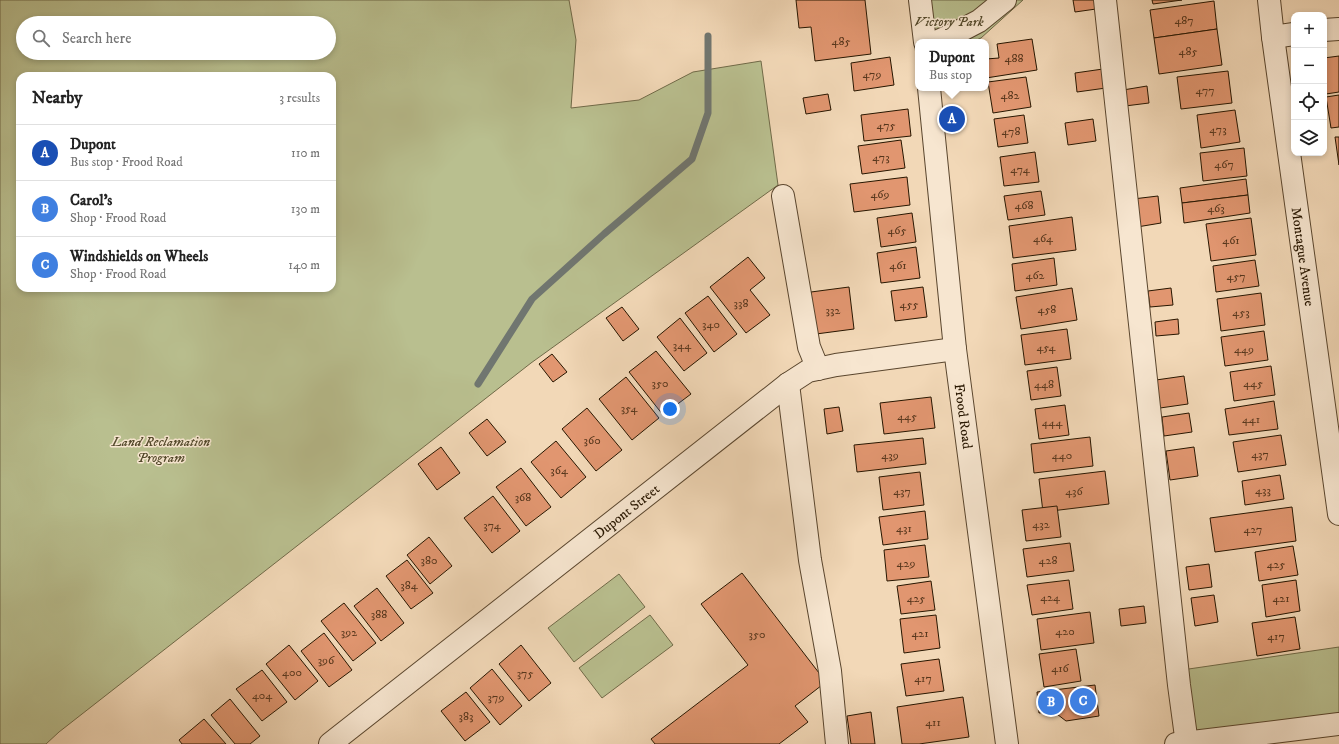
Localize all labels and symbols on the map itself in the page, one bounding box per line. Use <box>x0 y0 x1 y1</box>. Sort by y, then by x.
park label: Victory Park <box>914 13 984 31</box>
house number: 487 <box>1174 13 1194 28</box>
house number: 485 <box>832 34 850 49</box>
house number: 485 <box>1179 44 1197 59</box>
house number: 488 <box>1005 51 1023 66</box>
house number: 479 <box>863 67 881 82</box>
house number: 477 <box>1195 83 1215 98</box>
house number: 482 <box>1001 88 1020 103</box>
pin: A <box>939 104 965 134</box>
house number: 475 <box>877 118 895 133</box>
house number: 473 <box>1209 122 1227 137</box>
house number: 478 <box>1002 124 1020 139</box>
house number: 473 <box>872 150 890 165</box>
house number: 467 <box>1214 157 1234 172</box>
house number: 474 <box>1010 162 1031 177</box>
house number: 469 <box>870 187 890 202</box>
house number: 468 <box>1014 198 1034 213</box>
house number: 463 <box>1207 201 1225 216</box>
street label: Montague Avenue <box>1287 206 1318 308</box>
house number: 465 <box>887 223 907 238</box>
house number: 464 <box>1033 231 1054 246</box>
house number: 461 <box>1222 233 1240 248</box>
house number: 461 <box>889 258 907 273</box>
house number: 462 <box>1025 268 1045 283</box>
house number: 457 <box>1226 269 1246 284</box>
house number: 338 <box>734 296 748 311</box>
house number: 455 <box>900 297 918 312</box>
house number: 458 <box>1038 302 1056 317</box>
house number: 332 <box>826 303 841 318</box>
house number: 453 <box>1232 305 1250 320</box>
house number: 340 <box>702 317 720 332</box>
house number: 344 <box>673 338 692 353</box>
house number: 454 <box>1036 340 1057 355</box>
house number: 449 <box>1234 342 1254 357</box>
house number: 350 <box>652 376 668 391</box>
house number: 445 <box>1243 376 1263 391</box>
house number: 448 <box>1034 377 1054 392</box>
street label: Frood Road <box>950 382 976 450</box>
your location <box>660 399 680 419</box>
house number: 354 <box>621 401 638 416</box>
house number: 445 <box>897 409 917 424</box>
house number: 441 <box>1242 412 1260 427</box>
house number: 444 <box>1042 415 1063 430</box>
park label: Land Reclamation Program <box>111 433 210 467</box>
house number: 360 <box>583 433 601 448</box>
house number: 437 <box>1251 447 1269 462</box>
house number: 439 <box>881 448 899 463</box>
house number: 440 <box>1052 448 1072 463</box>
house number: 364 <box>550 463 569 478</box>
street label: Dupont Street <box>590 480 664 543</box>
house number: 433 <box>1255 483 1271 498</box>
house number: 437 <box>893 484 911 499</box>
house number: 436 <box>1065 484 1084 499</box>
house number: 368 <box>515 490 531 505</box>
house number: 432 <box>1032 517 1050 532</box>
house number: 374 <box>483 518 502 533</box>
house number: 431 <box>896 521 912 536</box>
house number: 427 <box>1244 522 1262 537</box>
house number: 380 <box>421 553 437 568</box>
house number: 428 <box>1039 553 1057 568</box>
house number: 429 <box>897 556 915 571</box>
house number: 425 <box>1267 557 1285 572</box>
house number: 384 <box>400 578 419 593</box>
house number: 424 <box>1040 590 1061 605</box>
house number: 425 <box>907 591 925 606</box>
house number: 421 <box>1272 591 1290 606</box>
house number: 388 <box>371 607 387 622</box>
house number: 420 <box>1055 624 1075 639</box>
house number: 392 <box>341 625 357 640</box>
house number: 421 <box>911 626 929 641</box>
house number: 350 <box>749 627 765 642</box>
house number: 417 <box>1267 629 1285 644</box>
house number: 396 <box>318 653 335 668</box>
house number: 416 <box>1051 661 1070 676</box>
house number: 400 <box>282 665 302 680</box>
house number: 375 <box>517 666 533 681</box>
house number: 417 <box>914 671 932 686</box>
pin: C <box>1070 686 1096 716</box>
pin: B <box>1038 687 1064 717</box>
house number: 404 <box>252 688 273 703</box>
house number: 379 <box>488 690 504 705</box>
house number: 383 <box>459 709 473 724</box>
house number: 411 <box>925 715 941 730</box>

